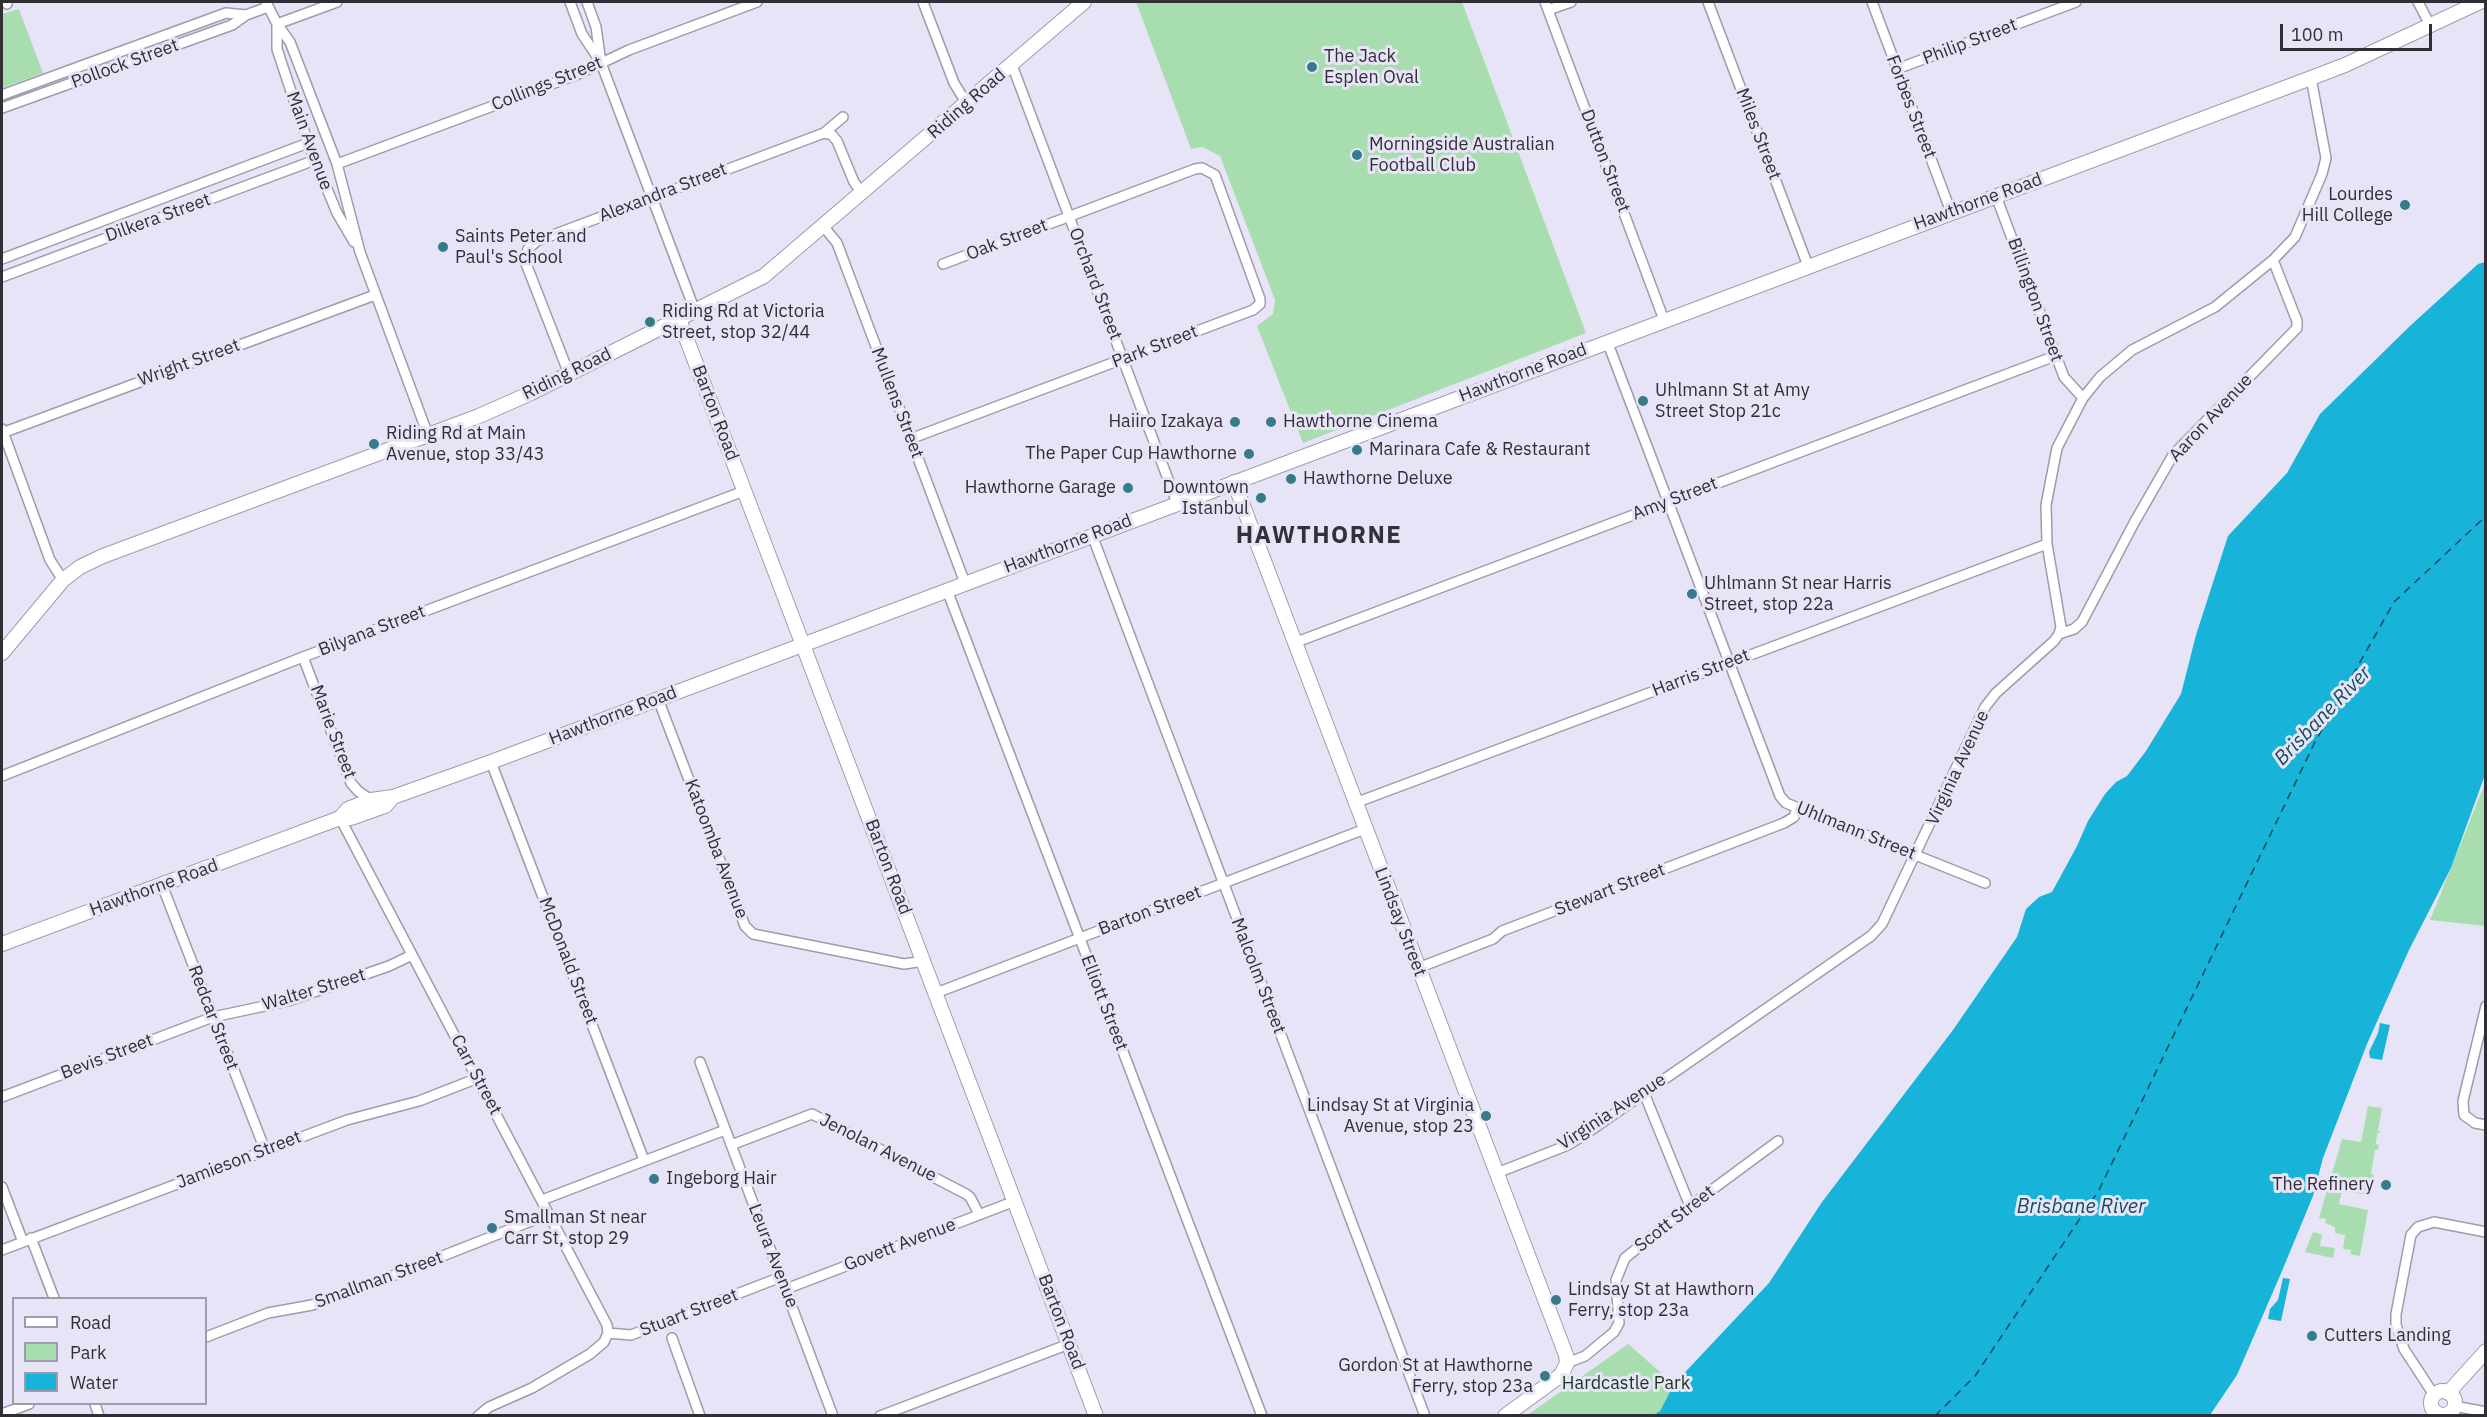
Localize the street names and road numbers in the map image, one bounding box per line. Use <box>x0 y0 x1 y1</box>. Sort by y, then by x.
street label: Philip Street <box>1920 14 2020 70</box>
street label: Pollock Street <box>68 35 182 93</box>
street label: Collings Street <box>488 52 606 116</box>
street label: Forbes Street <box>1881 52 1941 162</box>
street label: Riding Road <box>924 64 1010 144</box>
street label: Miles Street <box>1731 85 1785 183</box>
street label: Main Avenue <box>281 89 337 193</box>
street label: Dutton Street <box>1575 106 1635 216</box>
street label: Alexandra Street <box>596 159 730 227</box>
street label: Hawthorne Road <box>1911 169 2045 235</box>
street label: Dilkera Street <box>102 189 214 247</box>
street label: Oak Street <box>963 215 1051 265</box>
street label: Orchard Street <box>1064 225 1126 343</box>
street label: Billington Street <box>2003 235 2067 365</box>
street label: Park Street <box>1109 321 1201 373</box>
street label: Wright Street <box>135 335 243 391</box>
street label: Hawthorne Road <box>1456 339 1590 407</box>
street label: Riding Road <box>519 343 615 405</box>
street label: Mullens Street <box>866 344 928 462</box>
street label: Barton Road <box>687 362 743 464</box>
street label: Aaron Avenue <box>2165 370 2257 466</box>
street label: Amy Street <box>1629 473 1721 525</box>
street label: Hawthorne Road <box>1001 510 1135 578</box>
street label: Bilyana Street <box>315 601 429 661</box>
street label: Harris Street <box>1649 645 1753 701</box>
street label: Marie Street <box>305 682 361 782</box>
street label: Hawthorne Road <box>546 682 680 750</box>
street label: Virginia Avenue <box>1922 707 1994 829</box>
street label: Katoomba Avenue <box>680 776 752 922</box>
street label: Uhlmann Street <box>1793 797 1919 865</box>
street label: Barton Road <box>860 816 916 918</box>
street label: Hawthorne Road <box>87 855 221 921</box>
street label: Stewart Street <box>1552 859 1668 921</box>
street label: Lindsay Street <box>1369 864 1431 980</box>
street label: Barton Street <box>1096 882 1204 940</box>
street label: McDonald Street <box>534 894 602 1028</box>
street label: Malcolm Street <box>1226 915 1290 1037</box>
street label: Elliott Street <box>1076 952 1132 1054</box>
street label: Redcar Street <box>183 963 243 1073</box>
street label: Walter Street <box>260 964 368 1016</box>
street label: Bevis Street <box>58 1029 156 1085</box>
street label: Carr Street <box>446 1031 506 1119</box>
street label: Virginia Avenue <box>1554 1069 1670 1155</box>
street label: Jenolan Avenue <box>816 1109 940 1187</box>
street label: Jamieson Street <box>174 1126 304 1194</box>
street label: Scott Street <box>1631 1181 1719 1257</box>
street label: Leura Avenue <box>743 1201 803 1311</box>
street label: Govett Avenue <box>841 1214 959 1276</box>
street label: Smallman Street <box>312 1247 446 1313</box>
street label: Barton Road <box>1033 1271 1089 1373</box>
street label: Stuart Street <box>637 1284 741 1342</box>

